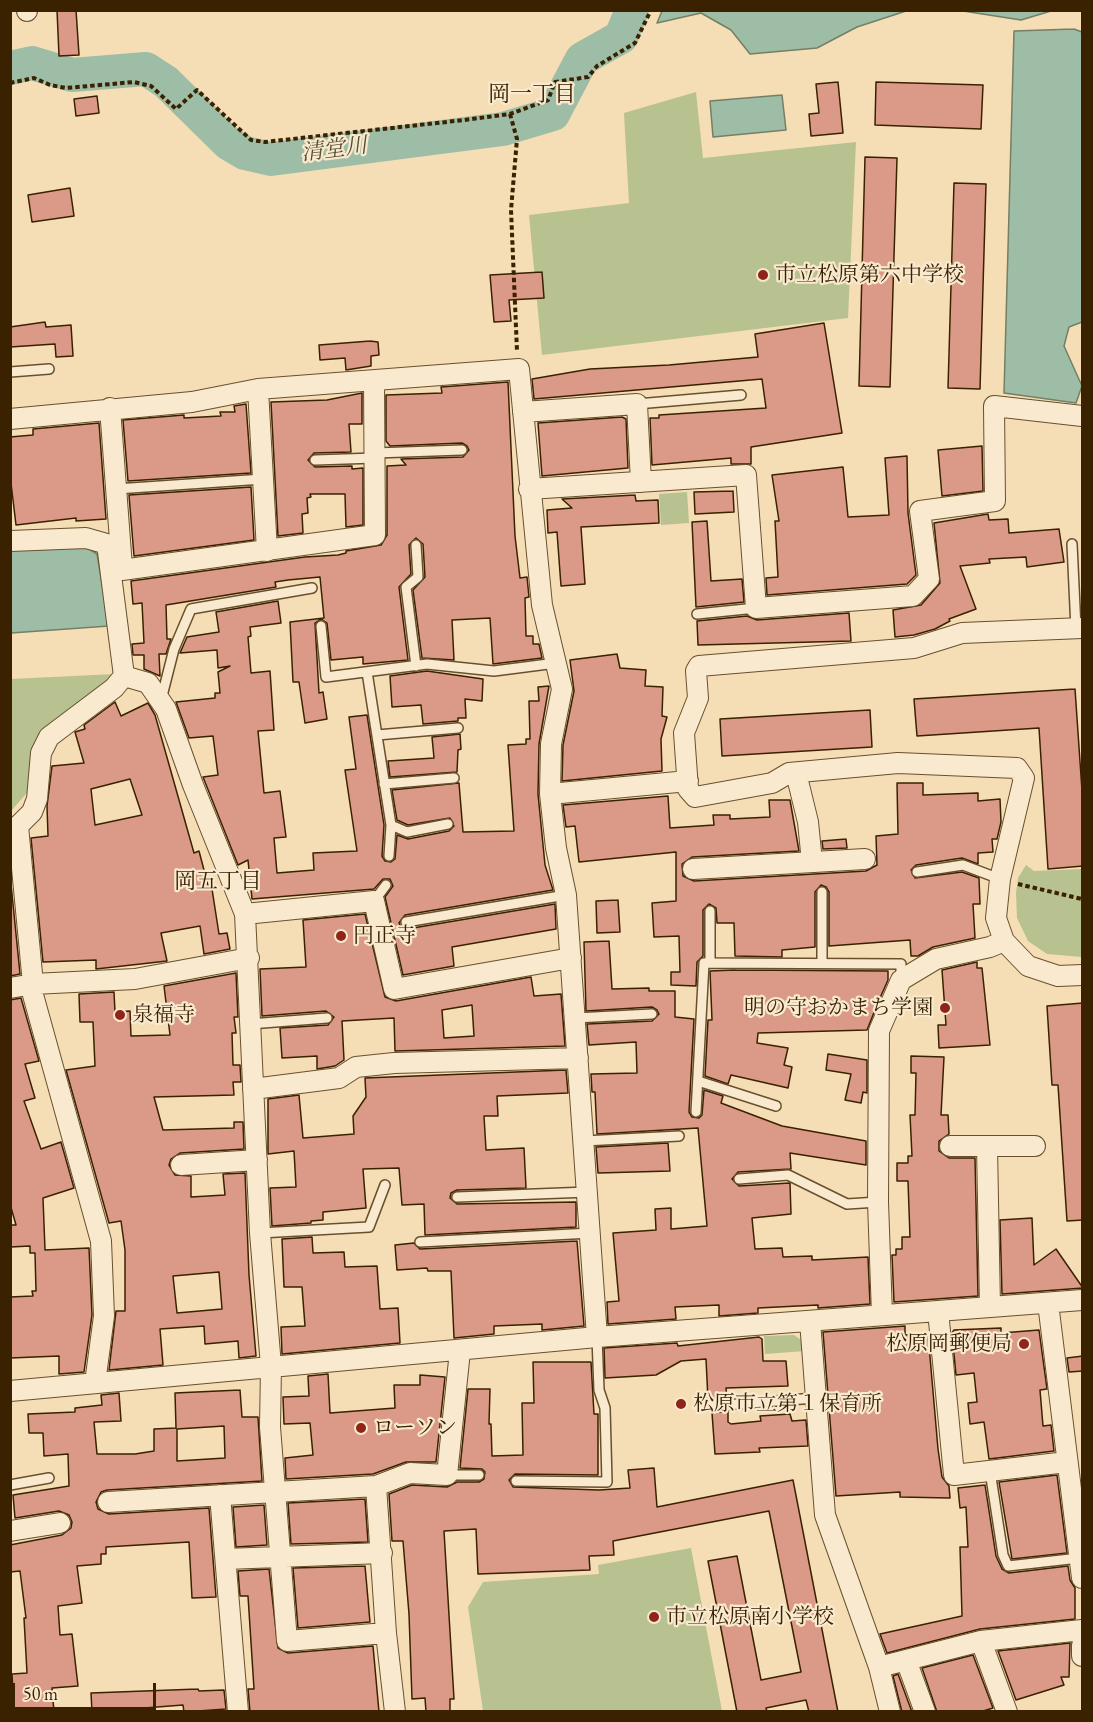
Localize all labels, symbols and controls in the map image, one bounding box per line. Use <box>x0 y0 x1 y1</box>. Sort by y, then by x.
district label: 岡一丁目 <box>488 82 576 108</box>
water label: 清堂川 <box>300 133 368 167</box>
place label: 市立松原第六中学校 <box>775 262 964 288</box>
marker: 市立松原第六中学校 <box>756 268 770 282</box>
district label: 岡五丁目 <box>174 869 262 895</box>
place label: 円正寺 <box>353 923 416 949</box>
marker: 円正寺 <box>334 929 348 943</box>
place label: 明の守おかまち学園 <box>744 995 933 1021</box>
marker: 明の守おかまち学園 <box>938 1001 952 1015</box>
place label: 泉福寺 <box>132 1002 195 1028</box>
marker: 泉福寺 <box>113 1008 127 1022</box>
place label: 松原岡郵便局 <box>886 1331 1012 1357</box>
marker: 松原岡郵便局 <box>1017 1337 1031 1351</box>
place label: 松原市立第１保育所 <box>693 1391 882 1417</box>
marker: 松原市立第１保育所 <box>674 1397 688 1411</box>
place label: ローソン <box>373 1415 457 1441</box>
marker: ローソン <box>354 1421 368 1435</box>
place label: 市立松原南小学校 <box>666 1604 834 1630</box>
marker: 市立松原南小学校 <box>647 1610 661 1624</box>
scale bar <box>15 1671 159 1709</box>
text: 50 m <box>23 1682 58 1705</box>

